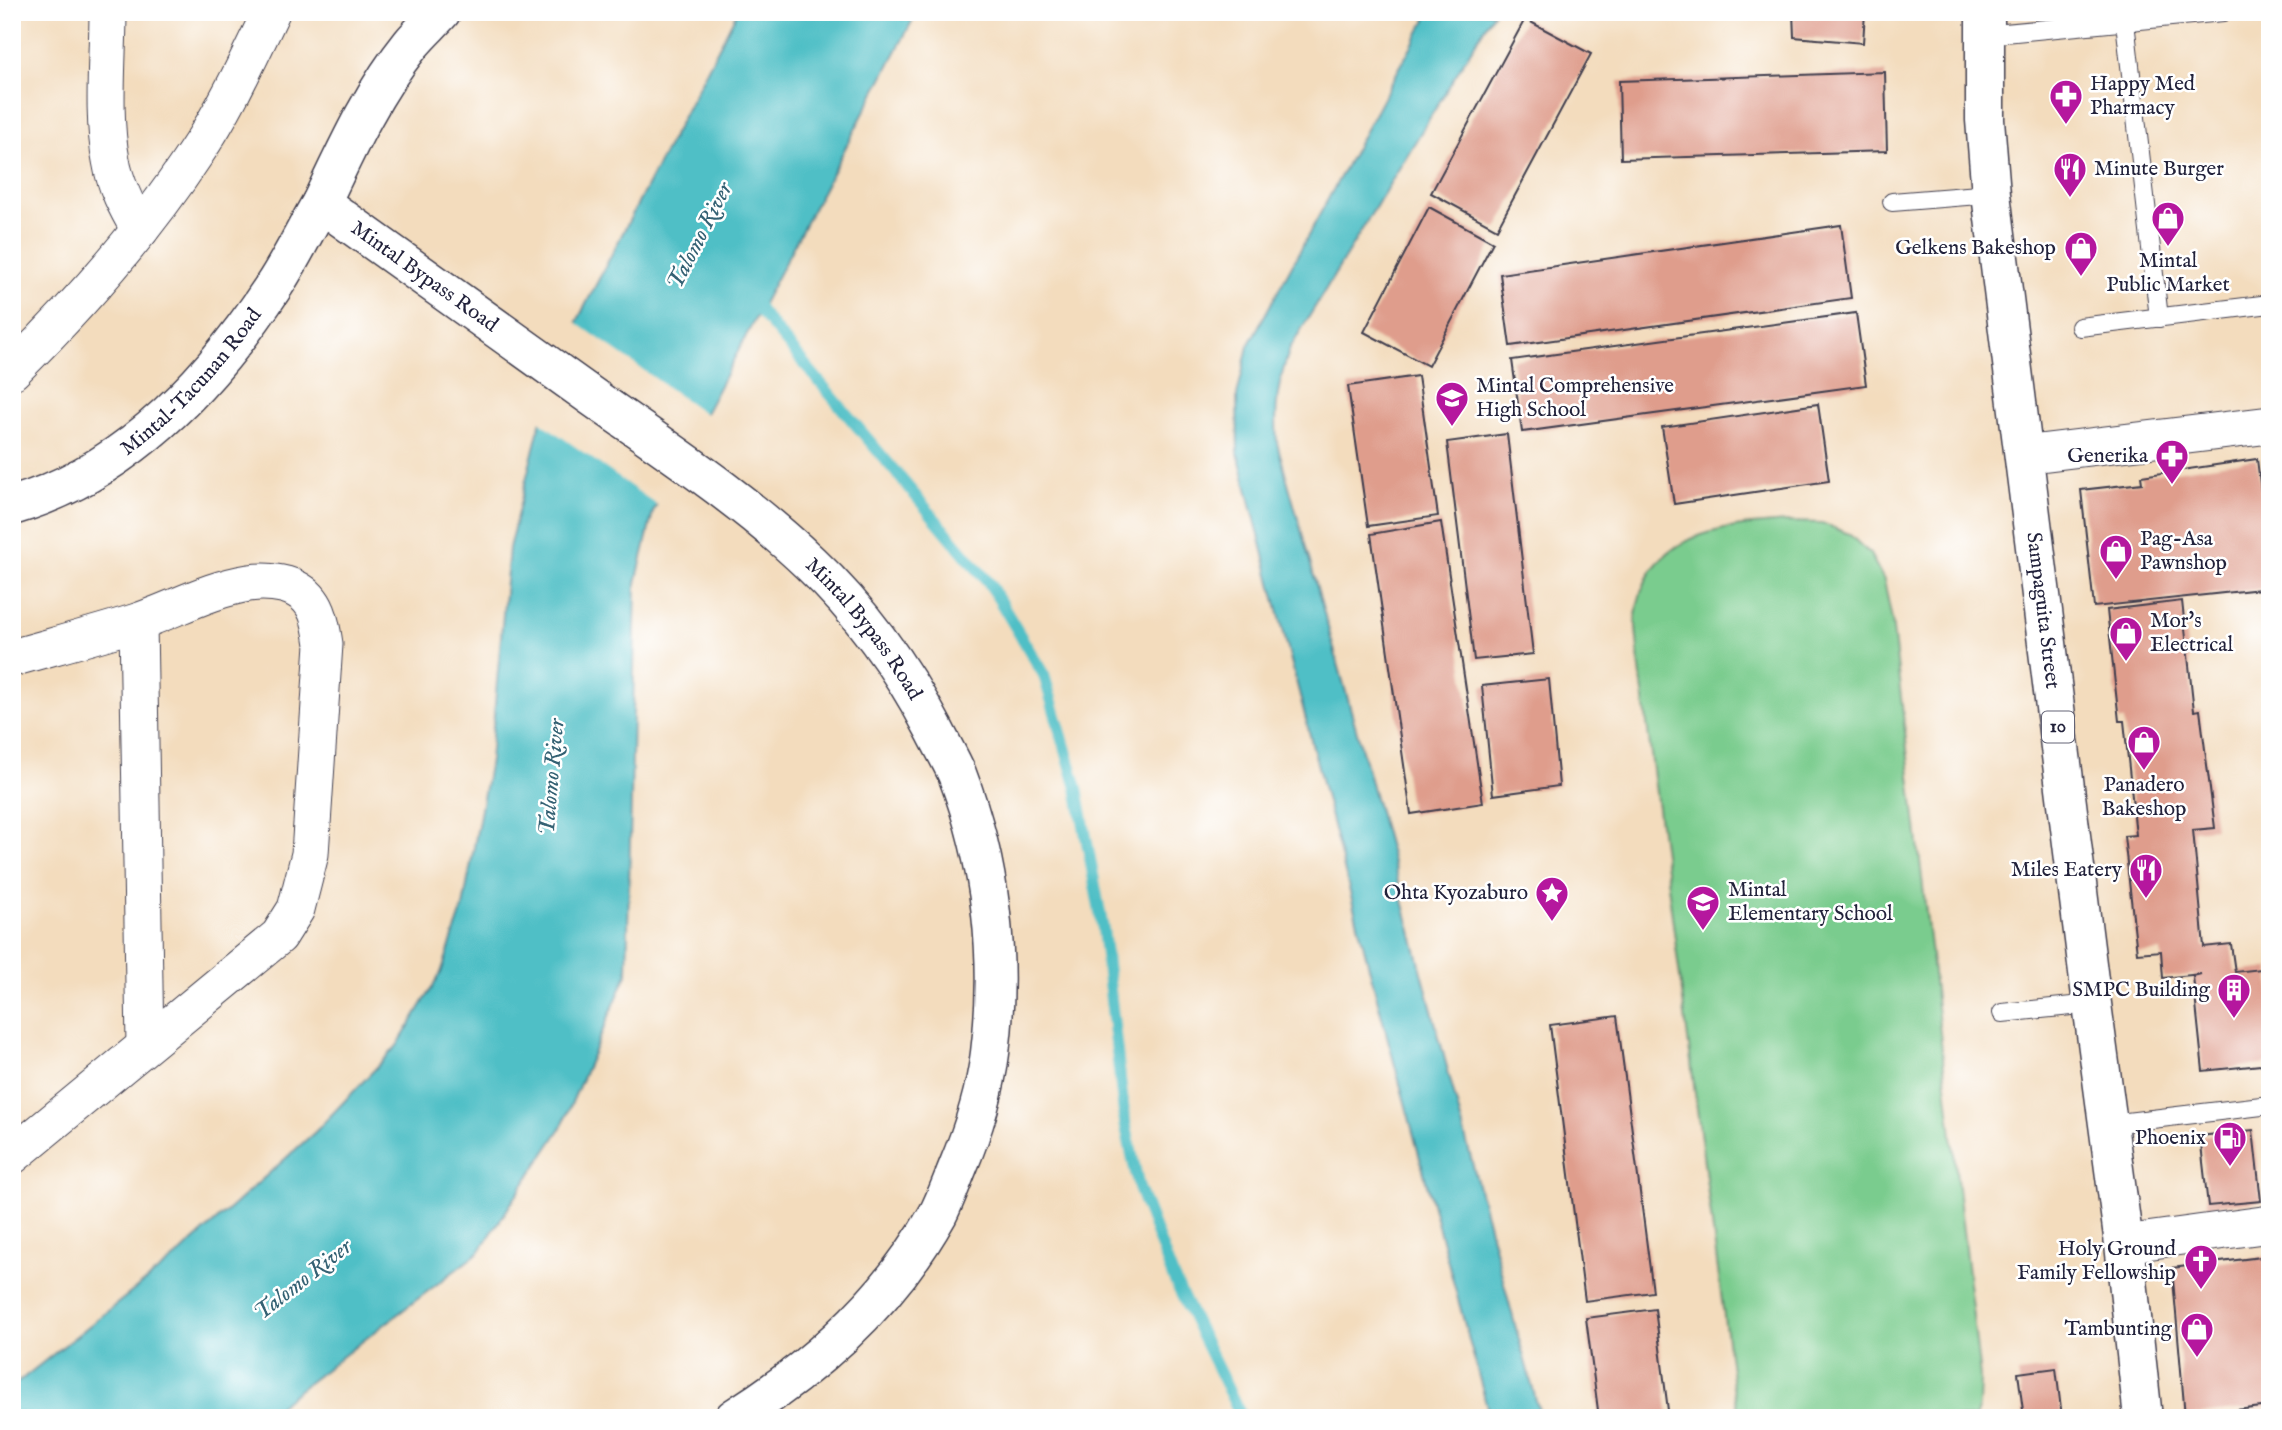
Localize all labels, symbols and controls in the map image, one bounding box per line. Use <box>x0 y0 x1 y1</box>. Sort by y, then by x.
place label: Happy Med Pharmacy <box>2090 71 2196 122</box>
pharmacy icon: Happy Med Pharmacy <box>2047 77 2085 126</box>
restaurant icon: Minute Burger <box>2051 150 2089 199</box>
place label: Minute Burger <box>2094 156 2224 183</box>
water label: Talomo River <box>661 176 740 295</box>
shop icon: Mintal Public Market <box>2149 199 2187 248</box>
street label: Mintal Bypass Road <box>345 215 504 339</box>
shop icon: Gelkens Bakeshop <box>2062 229 2100 278</box>
place label: Gelkens Bakeshop <box>1895 235 2056 262</box>
place label: Mintal Public Market <box>2106 248 2230 299</box>
street label: Mintal-Tacunan Road <box>115 302 268 462</box>
place label: Mintal Comprehensive High School <box>1476 373 1674 424</box>
school or university icon: Mintal Comprehensive High School <box>1433 379 1471 428</box>
pharmacy icon: Generika <box>2153 437 2191 486</box>
place label: Generika <box>2067 443 2149 470</box>
place label: Pag-Asa Pawnshop <box>2140 526 2227 577</box>
street label: Sampaguita Street <box>2020 531 2066 690</box>
shop icon: Pag-Asa Pawnshop <box>2097 532 2135 581</box>
street label: Mintal Bypass Road <box>799 552 929 706</box>
place label: Mor's Electrical <box>2150 608 2233 659</box>
shop icon: Mor's Electrical <box>2107 614 2145 663</box>
road number: 10 <box>2042 712 2074 742</box>
water label: Talomo River <box>532 716 572 836</box>
shop icon: Panadero Bakeshop <box>2125 723 2163 772</box>
place label: Panadero Bakeshop <box>2102 772 2186 823</box>
restaurant icon: Miles Eatery <box>2127 851 2165 900</box>
place label: Miles Eatery <box>2011 857 2123 884</box>
place icon: Ohta Kyozaburo <box>1533 874 1571 923</box>
place label: Mintal Elementary School <box>1728 877 1893 928</box>
place label: Ohta Kyozaburo <box>1384 880 1528 907</box>
school or university icon: Mintal Elementary School <box>1684 883 1722 932</box>
building icon: SMPC Building <box>2215 971 2253 1020</box>
place label: SMPC Building <box>2072 977 2211 1004</box>
fuel station icon: Phoenix <box>2211 1119 2249 1168</box>
place label: Phoenix <box>2135 1125 2206 1152</box>
water label: Talomo River <box>248 1232 359 1327</box>
place label: Holy Ground Family Fellowship <box>2017 1236 2177 1287</box>
church icon: Holy Ground Family Fellowship <box>2182 1242 2220 1291</box>
shop icon: Tambunting <box>2178 1310 2216 1359</box>
place label: Tambunting <box>2065 1316 2173 1343</box>

